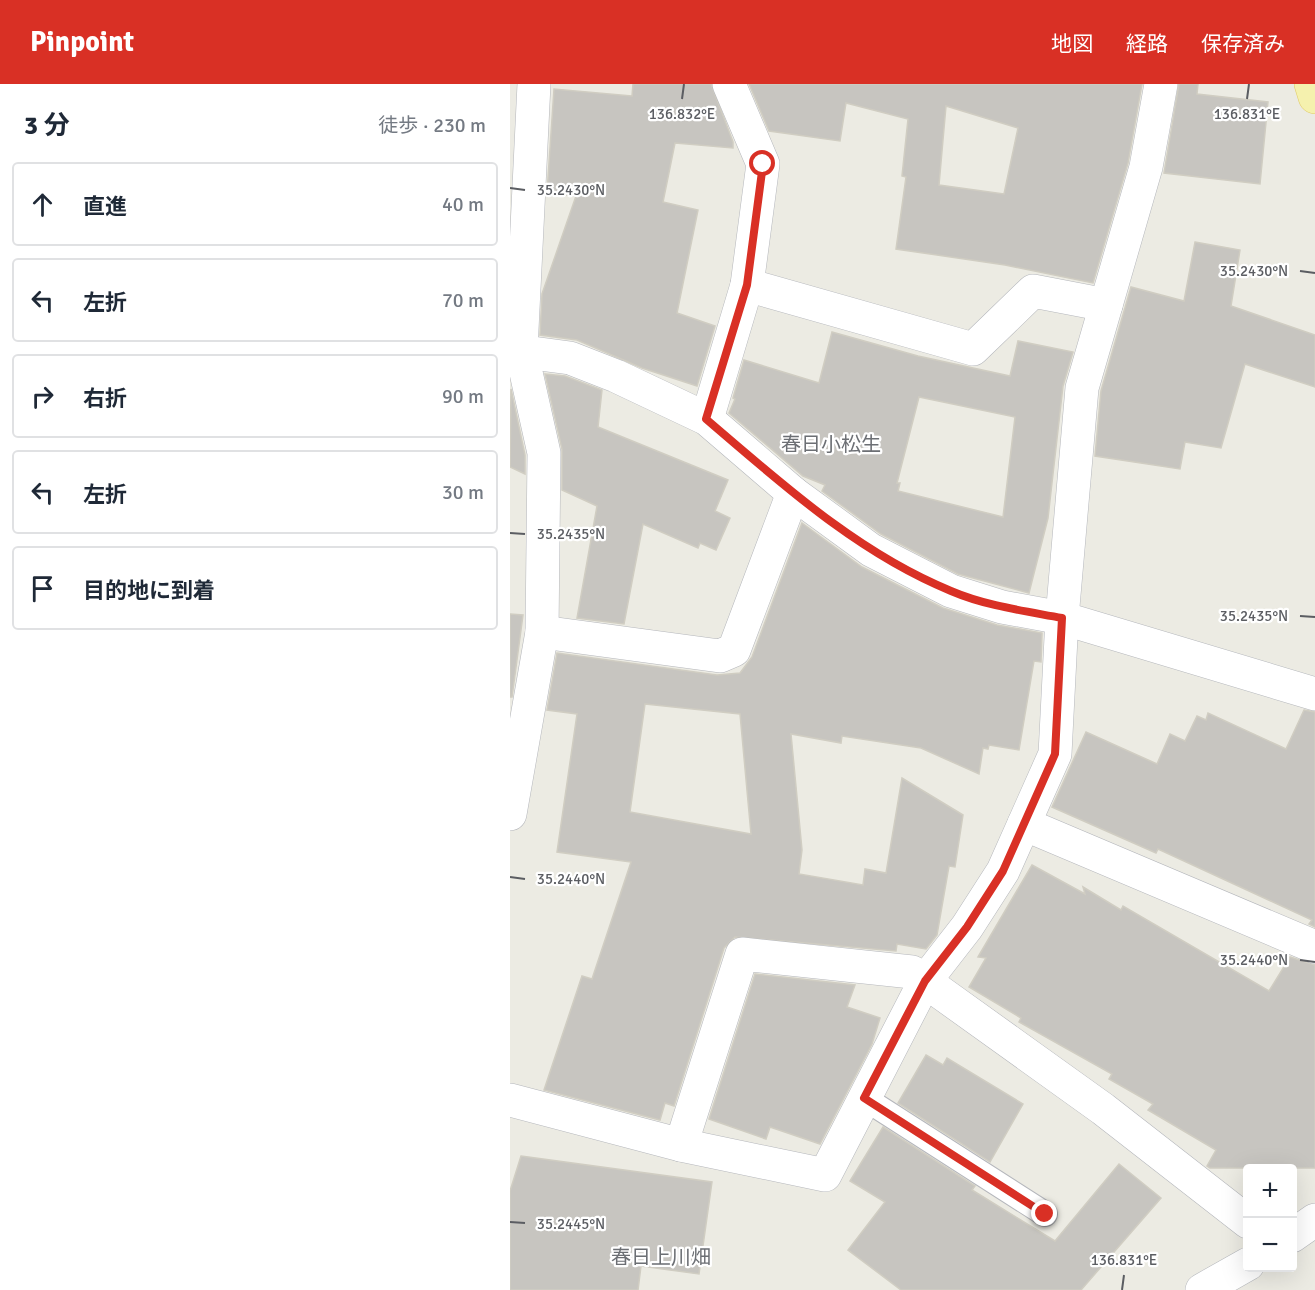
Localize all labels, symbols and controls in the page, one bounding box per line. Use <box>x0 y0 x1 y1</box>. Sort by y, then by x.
text: Pinpoint <box>30 25 134 59</box>
text: 地図 <box>1051 31 1093 57</box>
text: 経路 <box>1126 31 1168 57</box>
text: 保存済み <box>1201 31 1285 57</box>
text: 136.832°E <box>649 105 715 123</box>
text: 136.831°E <box>1214 105 1280 123</box>
text: 3 分 <box>24 110 70 142</box>
text: 徒歩 · 230 m <box>378 113 486 138</box>
route start <box>749 150 775 176</box>
text: 35.2430°N <box>537 181 605 199</box>
icon: ahead <box>26 188 59 221</box>
text: 40 m <box>442 192 484 217</box>
text: 直進 <box>83 193 127 220</box>
text: 35.2430°N <box>1220 262 1288 280</box>
icon: left <box>26 284 59 317</box>
text: 70 m <box>442 288 484 313</box>
text: 左折 <box>83 289 127 316</box>
icon: right <box>26 380 59 413</box>
text: 90 m <box>442 384 484 409</box>
text: 右折 <box>83 385 127 412</box>
district label: 春日小松生 <box>781 432 881 457</box>
icon: left <box>26 476 59 509</box>
text: 30 m <box>442 480 484 505</box>
text: 左折 <box>83 481 127 508</box>
text: 35.2435°N <box>537 525 605 543</box>
icon: arrive <box>26 572 59 605</box>
text: 目的地に到着 <box>83 577 215 604</box>
text: 35.2435°N <box>1220 607 1288 625</box>
text: 35.2440°N <box>537 870 605 888</box>
text: 35.2440°N <box>1220 951 1288 969</box>
map controls <box>1243 1164 1297 1272</box>
button: + <box>1243 1164 1297 1218</box>
route end <box>1031 1200 1057 1226</box>
text: 35.2445°N <box>537 1215 605 1233</box>
button: − <box>1243 1218 1297 1272</box>
district label: 春日上川畑 <box>611 1245 711 1270</box>
text: 136.831°E <box>1091 1251 1157 1269</box>

